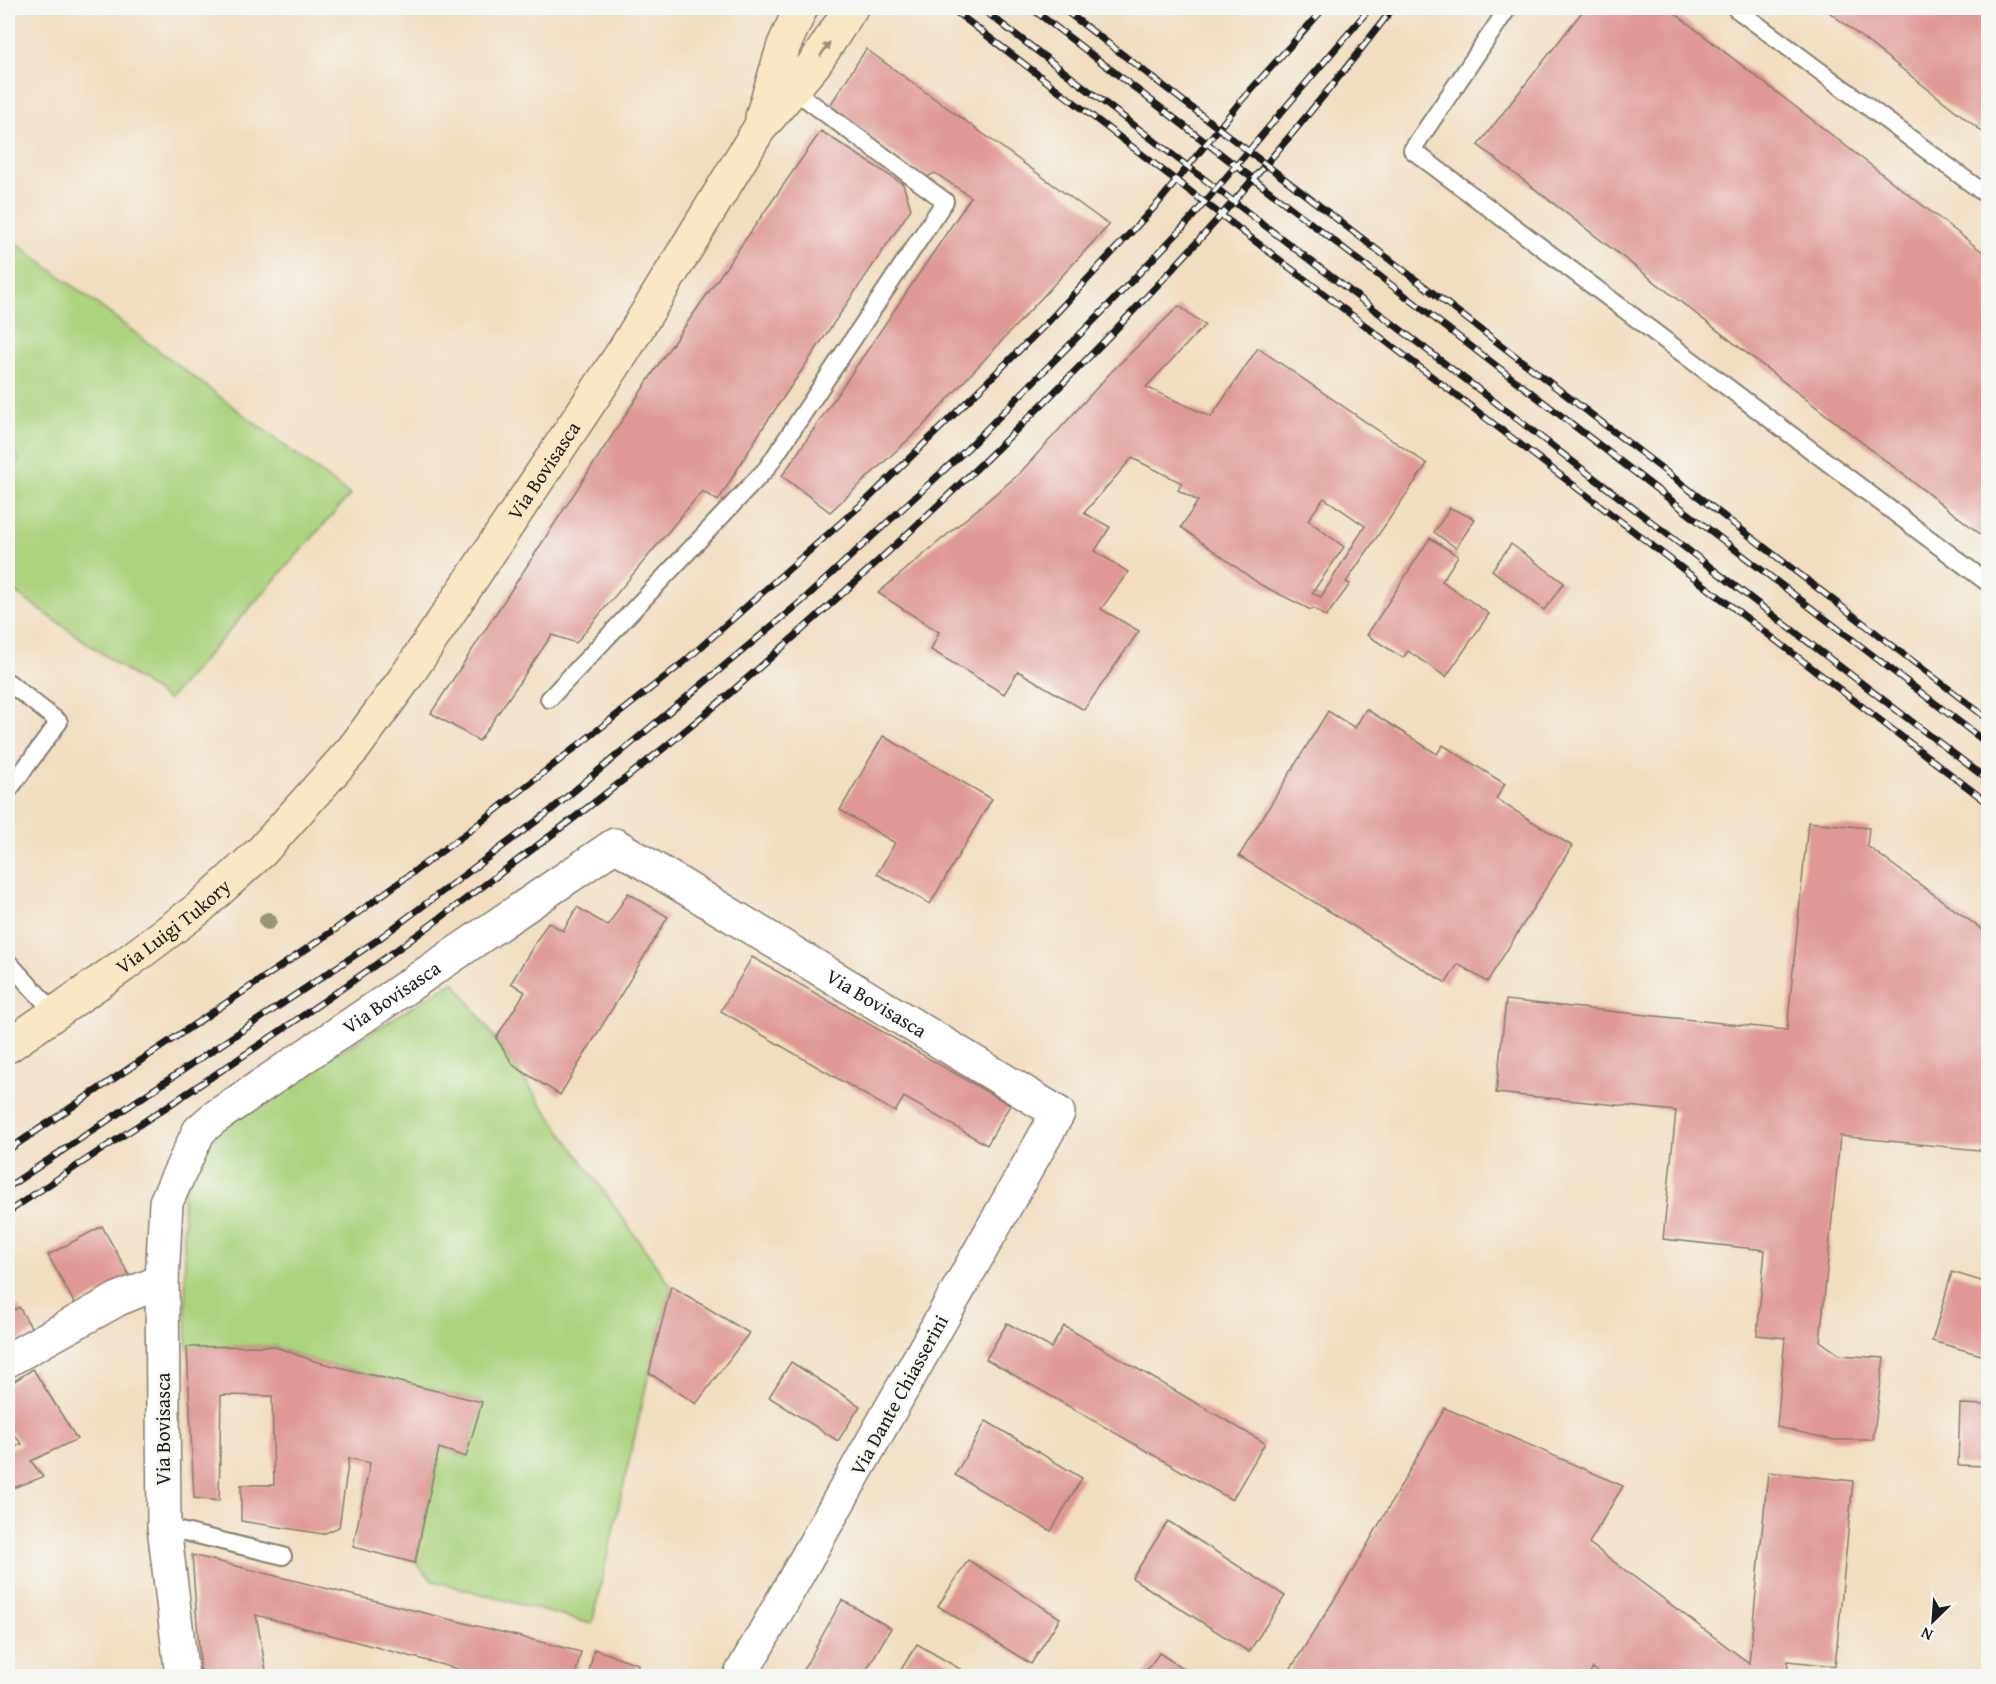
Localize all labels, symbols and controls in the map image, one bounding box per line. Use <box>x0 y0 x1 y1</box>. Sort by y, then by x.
one-way arrow <box>820 40 831 57</box>
street label: Via Bovisasca <box>500 415 587 525</box>
street label: Via Luigi Tukory <box>110 872 236 980</box>
street label: Via Bovisasca <box>336 953 446 1041</box>
street label: Via Bovisasca <box>821 961 933 1045</box>
street label: Via Dante Chiasserini <box>842 1309 955 1480</box>
street label: Via Bovisasca <box>148 1372 177 1485</box>
north arrow <box>1903 1591 1963 1651</box>
text: N <box>1916 1621 1937 1648</box>

